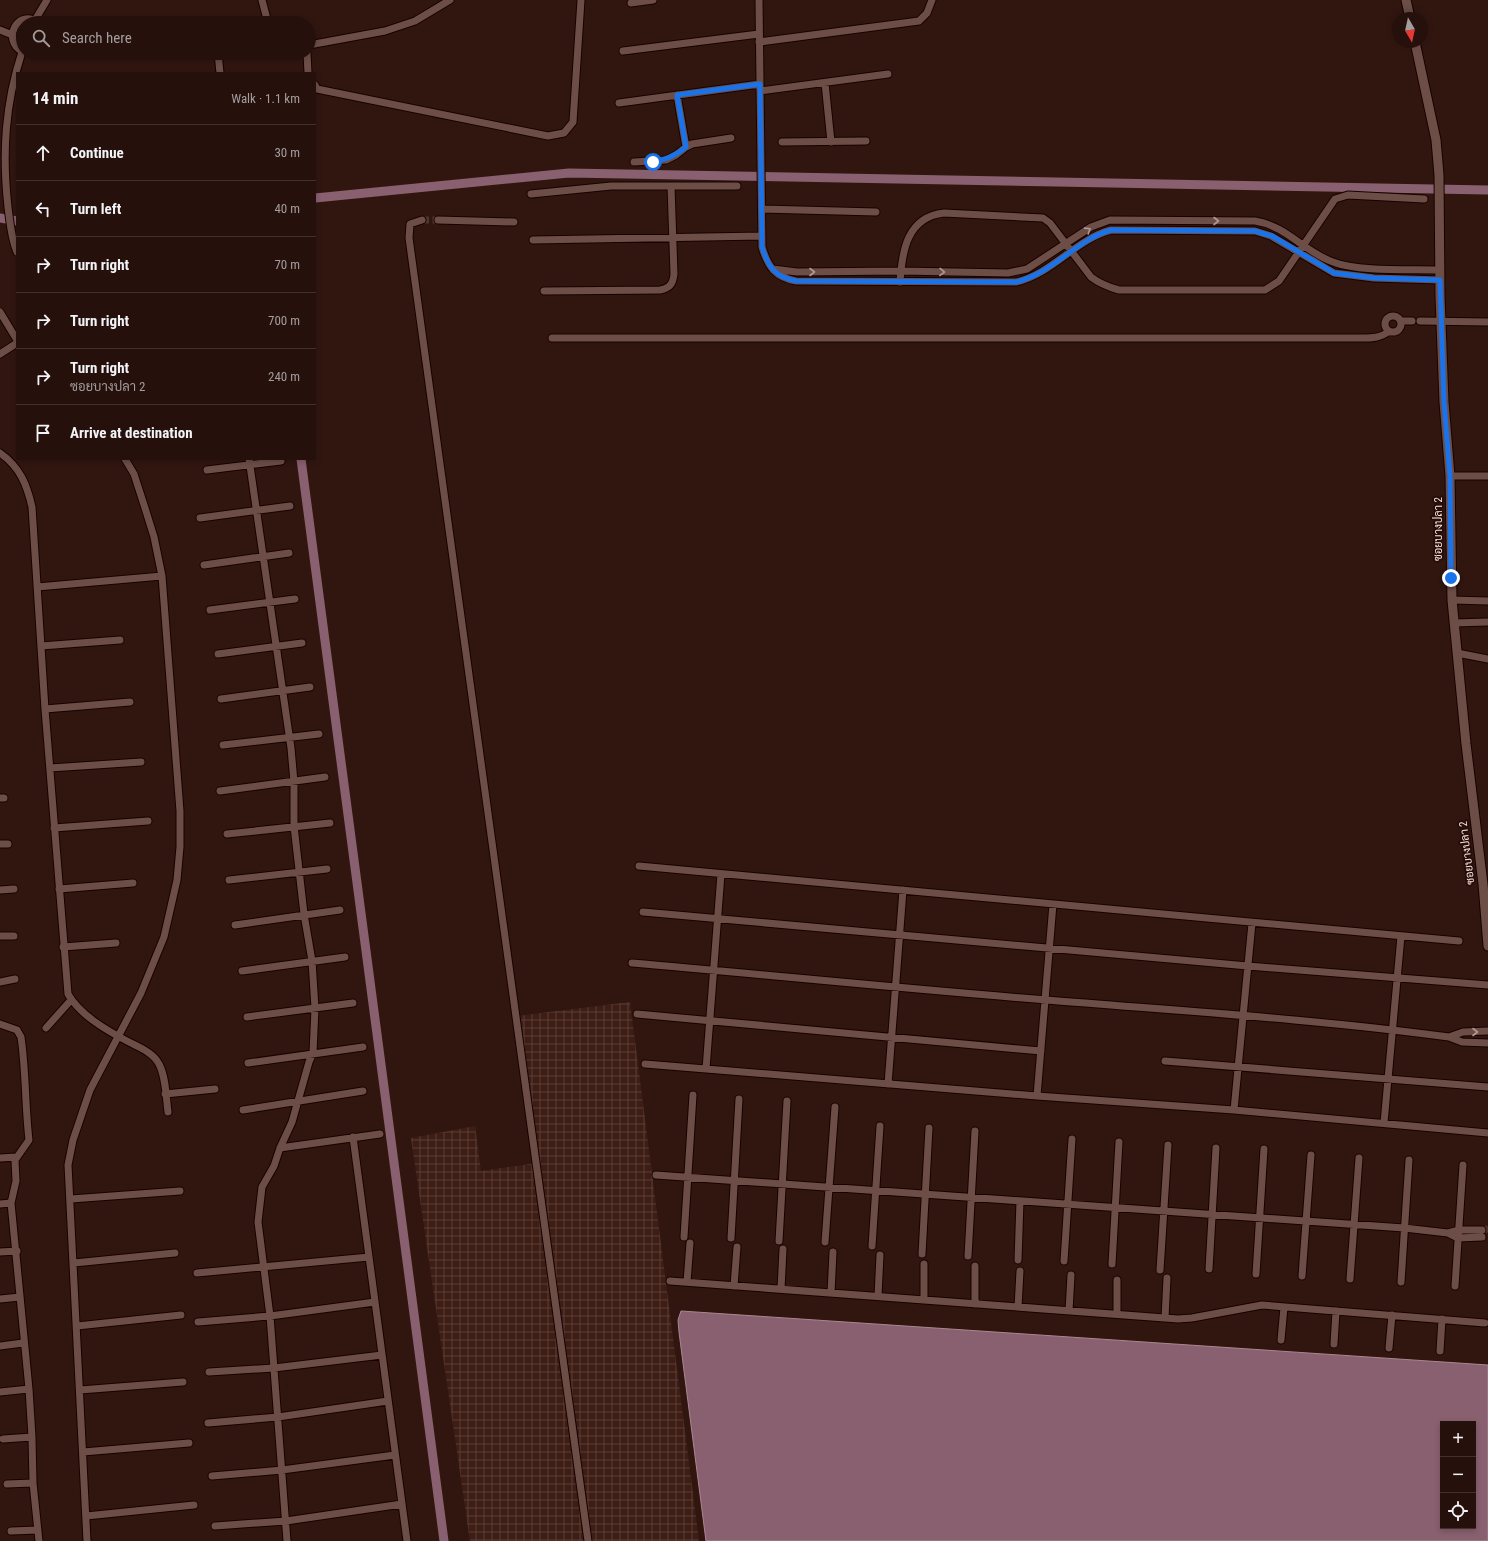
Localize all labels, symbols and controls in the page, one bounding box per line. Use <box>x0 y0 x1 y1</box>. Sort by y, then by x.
north arrow <box>1392 12 1428 48</box>
search box <box>16 16 316 60</box>
icon: search <box>30 27 52 49</box>
text: Search here <box>62 29 132 47</box>
text: 14 min <box>32 88 78 108</box>
text: Walk · 1.1 km <box>231 91 300 106</box>
icon: ahead <box>32 142 54 164</box>
text: Continue <box>70 144 124 162</box>
text: 30 m <box>274 145 300 160</box>
route start <box>644 153 662 171</box>
icon: left <box>32 198 54 220</box>
text: Turn left <box>70 200 121 218</box>
text: 40 m <box>274 201 300 216</box>
one-way arrow <box>1213 217 1219 225</box>
one-way arrow <box>1084 227 1091 234</box>
icon: right <box>32 254 54 276</box>
text: Turn right <box>70 256 129 274</box>
text: 70 m <box>274 257 300 272</box>
one-way arrow <box>809 267 815 276</box>
one-way arrow <box>939 267 945 276</box>
icon: right <box>32 310 54 332</box>
text: Turn right <box>70 312 129 330</box>
text: 700 m <box>268 313 300 328</box>
text: Turn right <box>70 359 129 377</box>
icon: right <box>32 366 54 388</box>
text: 240 m <box>268 369 300 384</box>
text: ซอยบางปลา 2 <box>70 379 145 394</box>
icon: arrive <box>32 422 54 444</box>
text: Arrive at destination <box>70 424 193 442</box>
street label: ซอยบางปลา 2 <box>1432 497 1445 561</box>
route end <box>1442 569 1460 587</box>
street label: ซอยบางปลา 2 <box>1457 821 1477 885</box>
one-way arrow <box>1472 1028 1478 1036</box>
map controls <box>1440 1421 1476 1529</box>
button: + <box>1440 1421 1476 1457</box>
button: − <box>1440 1457 1476 1493</box>
button: locate <box>1440 1493 1476 1529</box>

